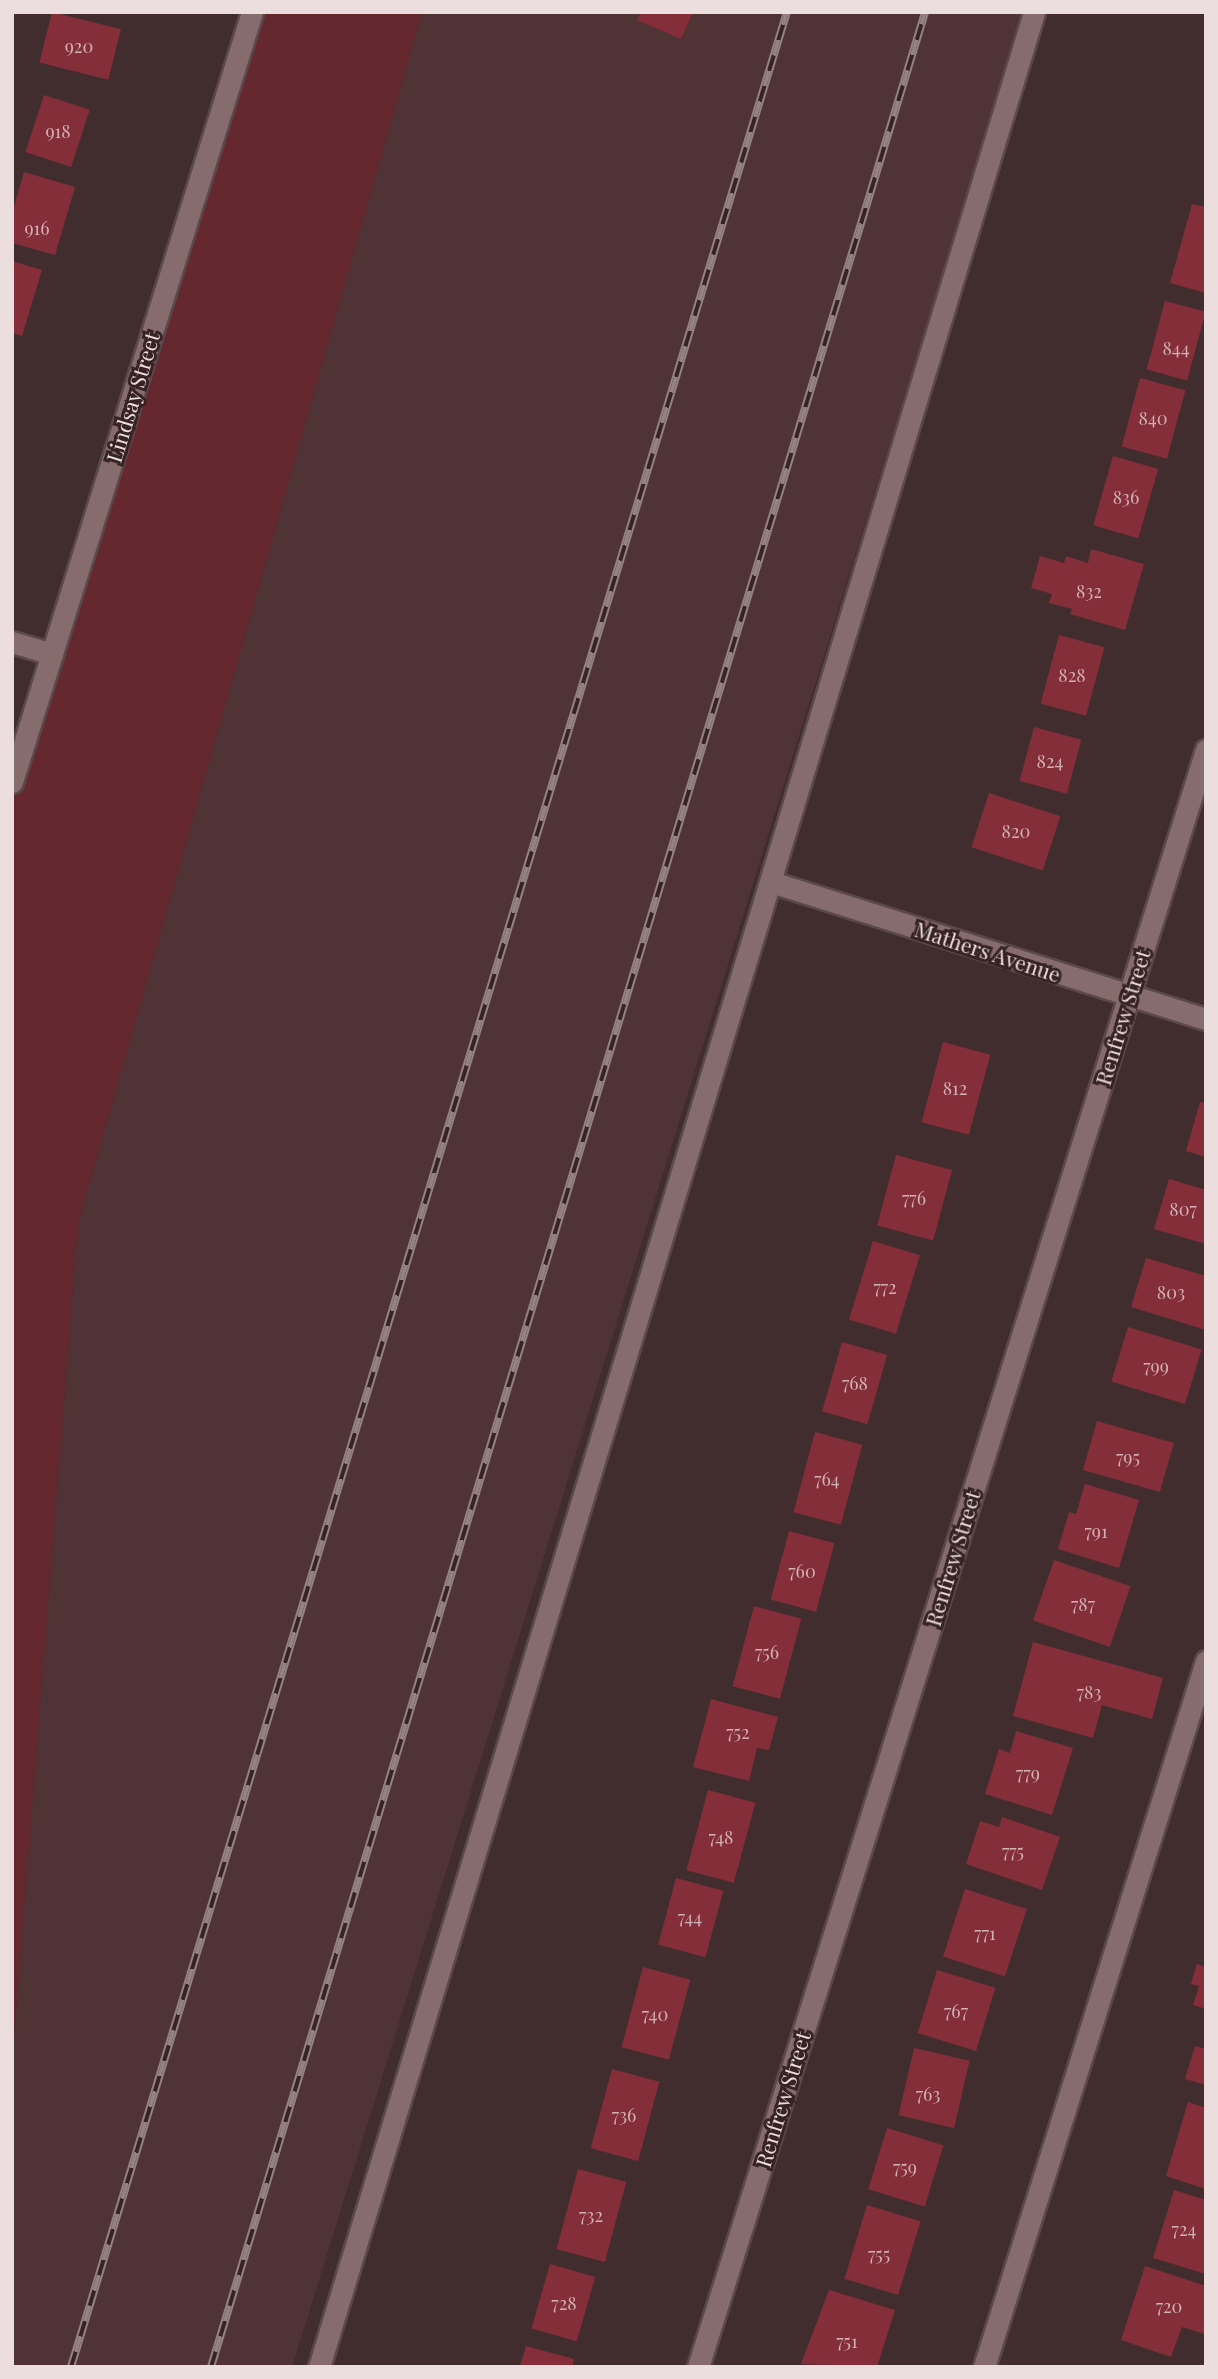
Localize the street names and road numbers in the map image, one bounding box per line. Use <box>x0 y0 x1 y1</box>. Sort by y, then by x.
street label: Lindsay Street <box>100 329 164 465</box>
street label: Mathers Avenue <box>912 915 1064 987</box>
street label: Renfrew Street <box>1089 946 1155 1088</box>
street label: Renfrew Street <box>919 1487 985 1629</box>
street label: Renfrew Street <box>749 2028 815 2170</box>

